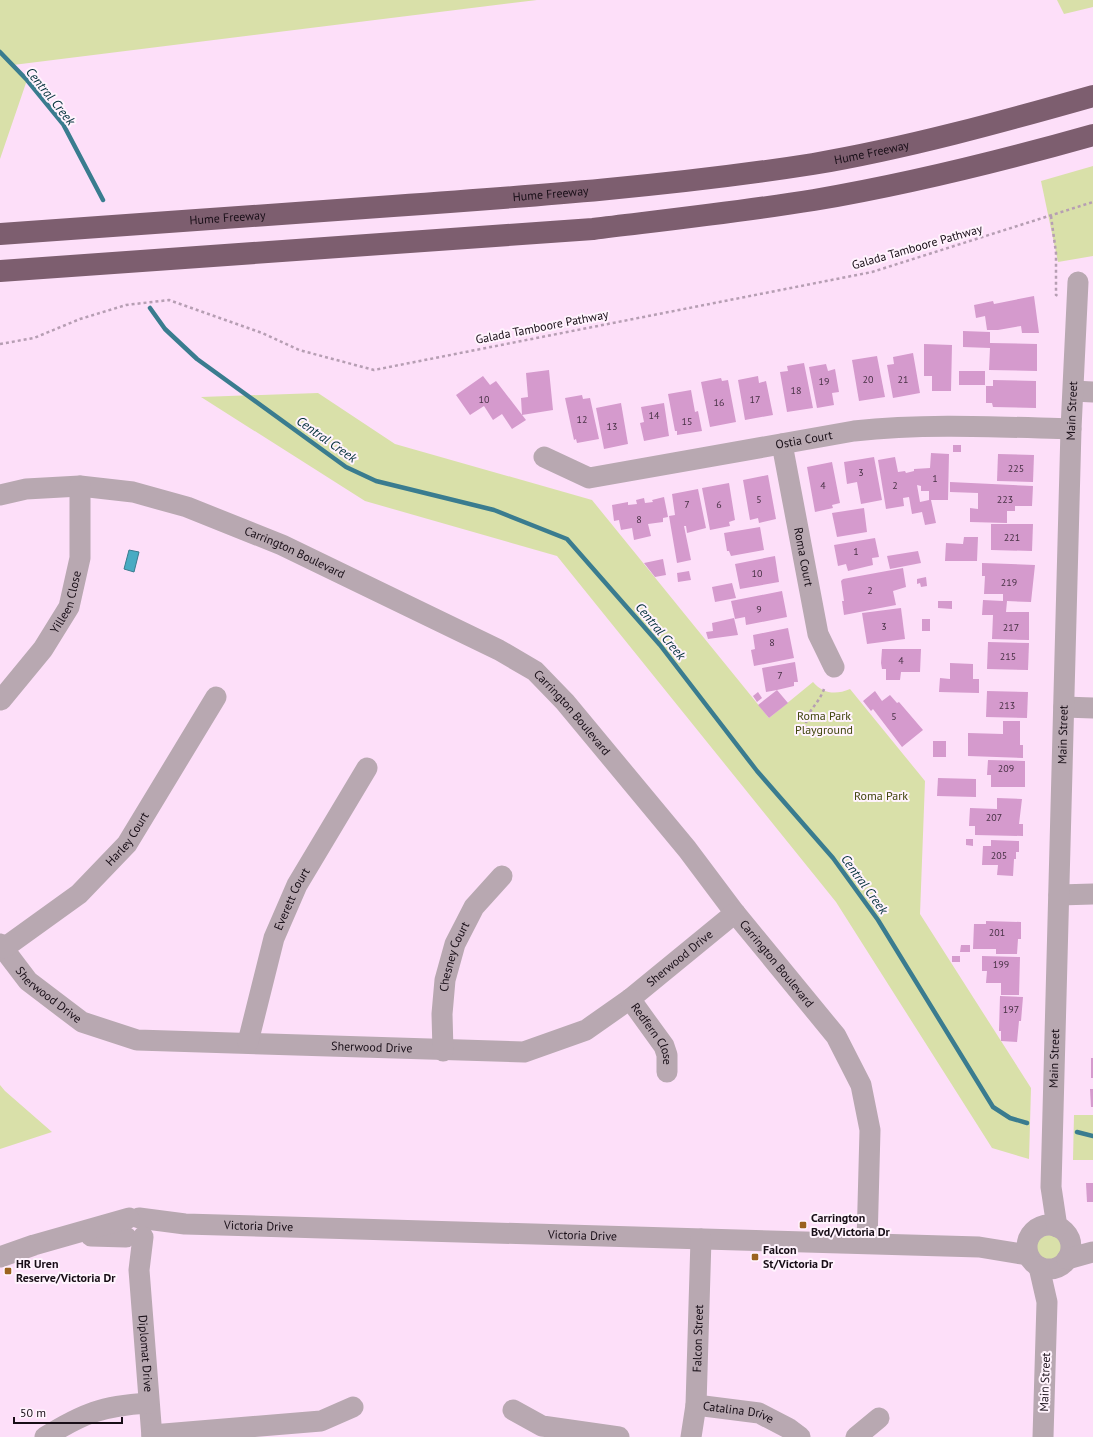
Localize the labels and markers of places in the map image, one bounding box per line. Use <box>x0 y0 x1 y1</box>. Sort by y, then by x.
place label: Carrington Bvd/Victoria Dr <box>811 1210 891 1239</box>
marker: Carrington Bvd/Victoria Dr <box>798 1220 808 1230</box>
place label: Falcon St/Victoria Dr <box>763 1242 834 1271</box>
marker: Falcon St/Victoria Dr <box>750 1252 760 1262</box>
place label: HR Uren Reserve/Victoria Dr <box>16 1256 116 1285</box>
marker: HR Uren Reserve/Victoria Dr <box>3 1266 13 1276</box>

